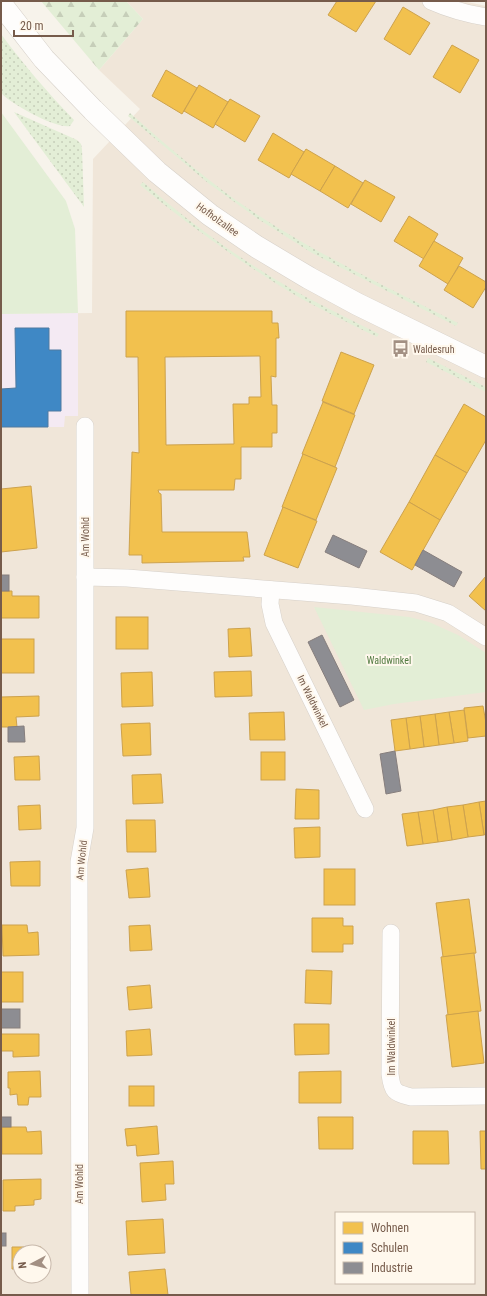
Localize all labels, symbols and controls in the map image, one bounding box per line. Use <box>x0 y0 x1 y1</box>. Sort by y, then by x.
scale bar <box>14 12 73 38</box>
text: 20 m <box>20 19 44 33</box>
street label: Hofholzallee <box>194 200 241 239</box>
bus stop icon: Waldesruh <box>390 339 410 359</box>
place label: Waldesruh <box>413 344 455 355</box>
street label: Am Wohld <box>80 517 91 557</box>
park label: Waldwinkel <box>367 655 411 666</box>
street label: Im Waldwinkel <box>295 673 330 729</box>
street label: Am Wohld <box>74 839 89 881</box>
street label: Im Waldwinkel <box>386 1019 397 1075</box>
street label: Am Wohld <box>74 1164 85 1204</box>
legend <box>335 1212 475 1284</box>
text: Wohnen <box>371 1221 409 1235</box>
text: Schulen <box>371 1241 409 1255</box>
north arrow <box>12 1244 52 1284</box>
text: N <box>16 1261 29 1269</box>
text: Industrie <box>371 1261 413 1275</box>

